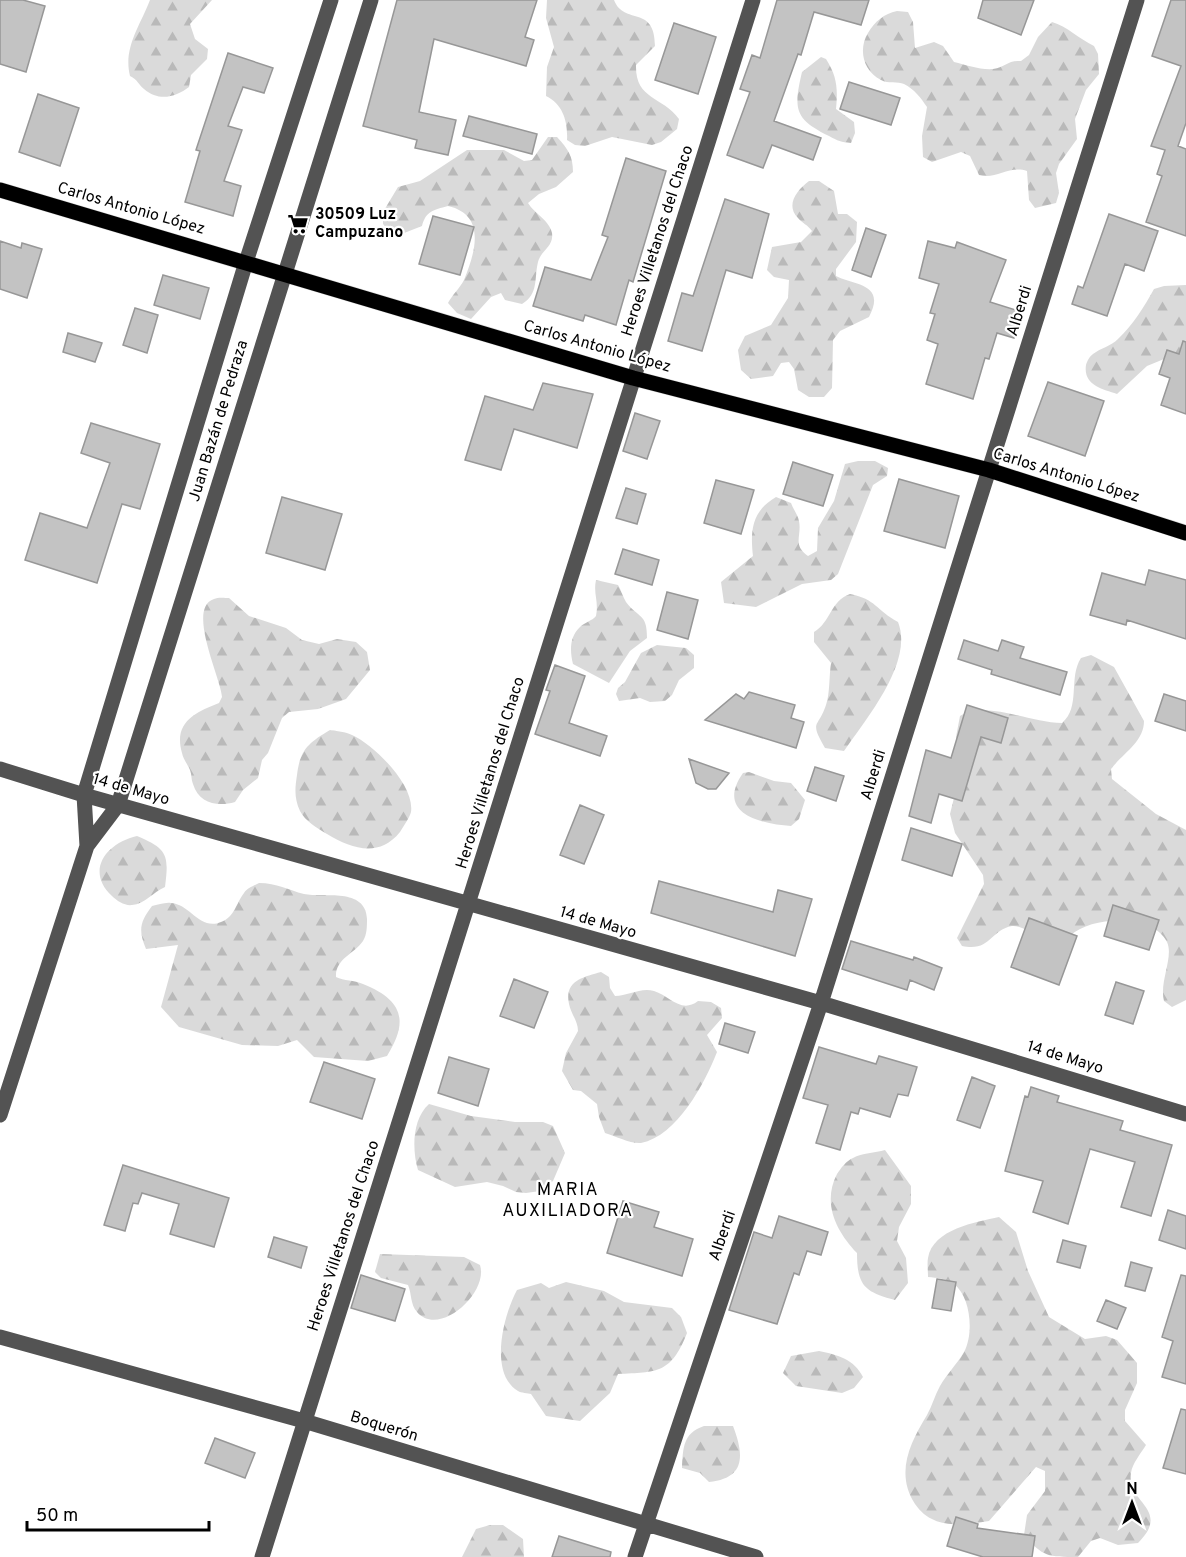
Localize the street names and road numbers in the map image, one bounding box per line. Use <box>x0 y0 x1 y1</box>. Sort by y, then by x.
street label: Heroes Villetanos del Chaco <box>618 143 698 339</box>
street label: Carlos Antonio López <box>55 178 207 240</box>
street label: Alberdi <box>1003 283 1037 339</box>
street label: Carlos Antonio López <box>521 316 673 378</box>
street label: Juan Bazán de Pedraza <box>185 338 253 504</box>
street label: Carlos Antonio López <box>990 444 1142 508</box>
street label: Heroes Villetanos del Chaco <box>452 674 530 872</box>
street label: Alberdi <box>857 747 891 803</box>
street label: 14 de Mayo <box>90 770 172 810</box>
street label: 14 de Mayo <box>557 903 639 943</box>
street label: 14 de Mayo <box>1024 1037 1106 1079</box>
street label: Heroes Villetanos del Chaco <box>304 1138 384 1334</box>
street label: Alberdi <box>705 1208 741 1264</box>
street label: Boquerón <box>347 1407 421 1447</box>

